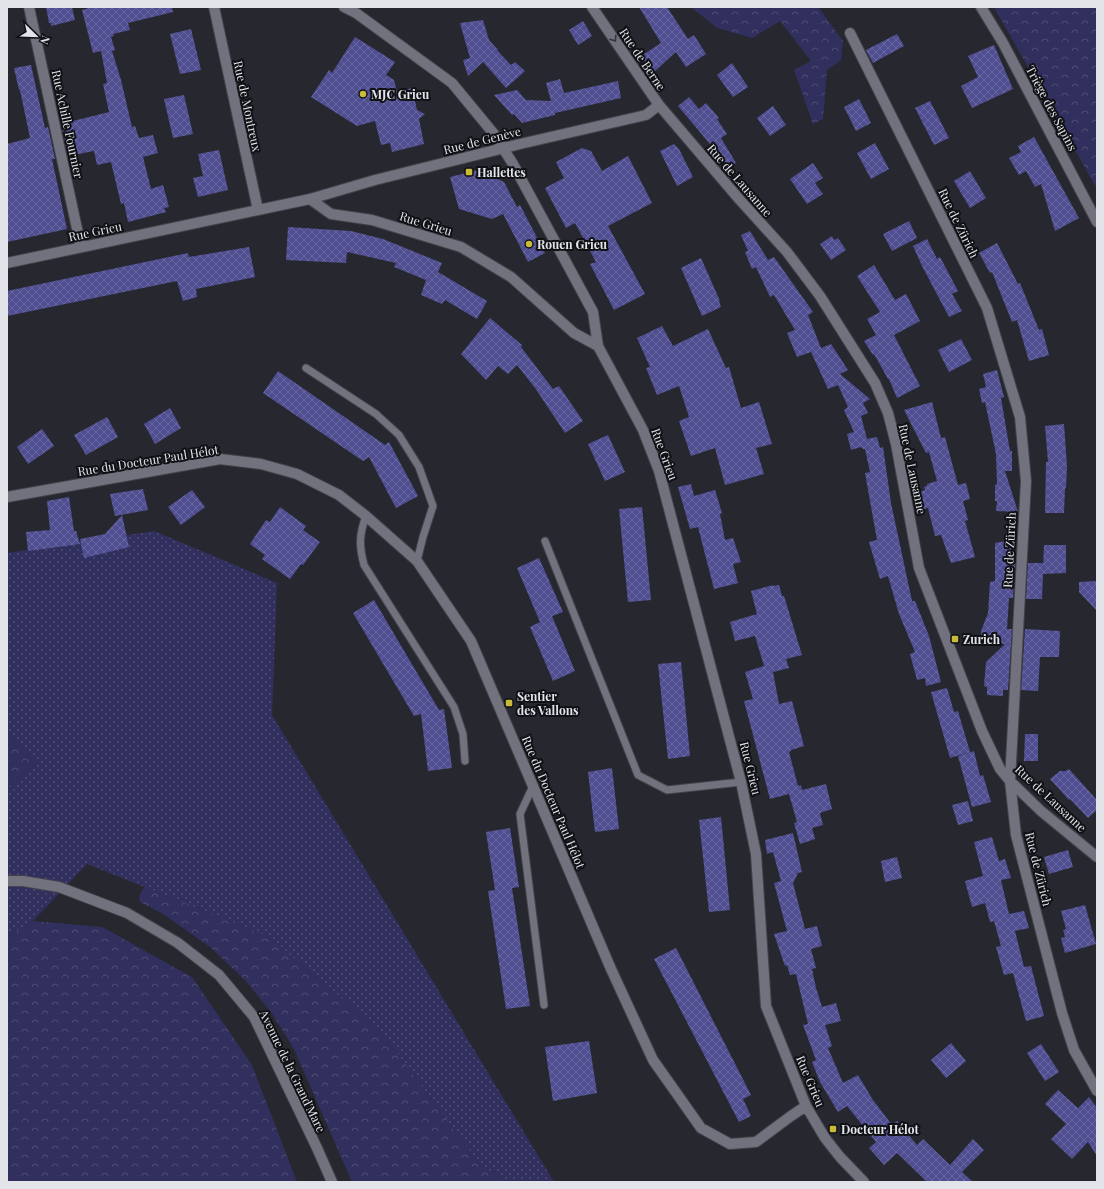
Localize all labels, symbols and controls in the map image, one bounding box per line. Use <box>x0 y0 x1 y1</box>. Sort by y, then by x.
north arrow <box>16 16 56 56</box>
street label: Rue de Berne <box>616 25 670 93</box>
text: N <box>37 34 54 47</box>
one-way arrow <box>609 35 617 42</box>
street label: Rue de Montreux <box>231 59 266 154</box>
street label: Triège des Sapins <box>1023 63 1081 153</box>
street label: Rue Achille Fournier <box>49 68 87 180</box>
place label: MJC Grieu <box>371 86 430 102</box>
marker: MJC Grieu <box>358 89 368 99</box>
street label: Rue de Genève <box>442 123 522 157</box>
street label: Rue de Lausanne <box>704 140 776 220</box>
place label: Hallettes <box>477 164 526 180</box>
marker: Hallettes <box>464 167 474 177</box>
street label: Rue de Zürich <box>935 186 983 260</box>
street label: Rue Grieu <box>398 207 454 239</box>
street label: Rue Grieu <box>67 218 123 244</box>
place label: Rouen Grieu <box>537 236 608 252</box>
marker: Rouen Grieu <box>524 239 534 249</box>
street label: Rue de Lausanne <box>896 423 930 515</box>
street label: Rue Grieu <box>648 426 682 482</box>
street label: Rue du Docteur Paul Hélot <box>76 441 220 479</box>
street label: Rue de Zürich <box>999 512 1019 588</box>
place label: Zurich <box>963 631 1001 647</box>
marker: Zurich <box>950 634 960 644</box>
place label: Sentier des Vallons <box>517 688 579 718</box>
marker: Sentier des Vallons <box>504 698 514 708</box>
street label: Rue du Docteur Paul Hélot <box>519 733 590 871</box>
street label: Rue Grieu <box>737 740 765 796</box>
street label: Rue de Lausanne <box>1012 761 1090 835</box>
street label: Rue de Zürich <box>1022 830 1056 908</box>
street label: Avenue de la Grand'Mare <box>256 1006 330 1135</box>
street label: Rue Grieu <box>793 1053 829 1109</box>
place label: Docteur Hélot <box>841 1121 920 1137</box>
marker: Docteur Hélot <box>828 1124 838 1134</box>

